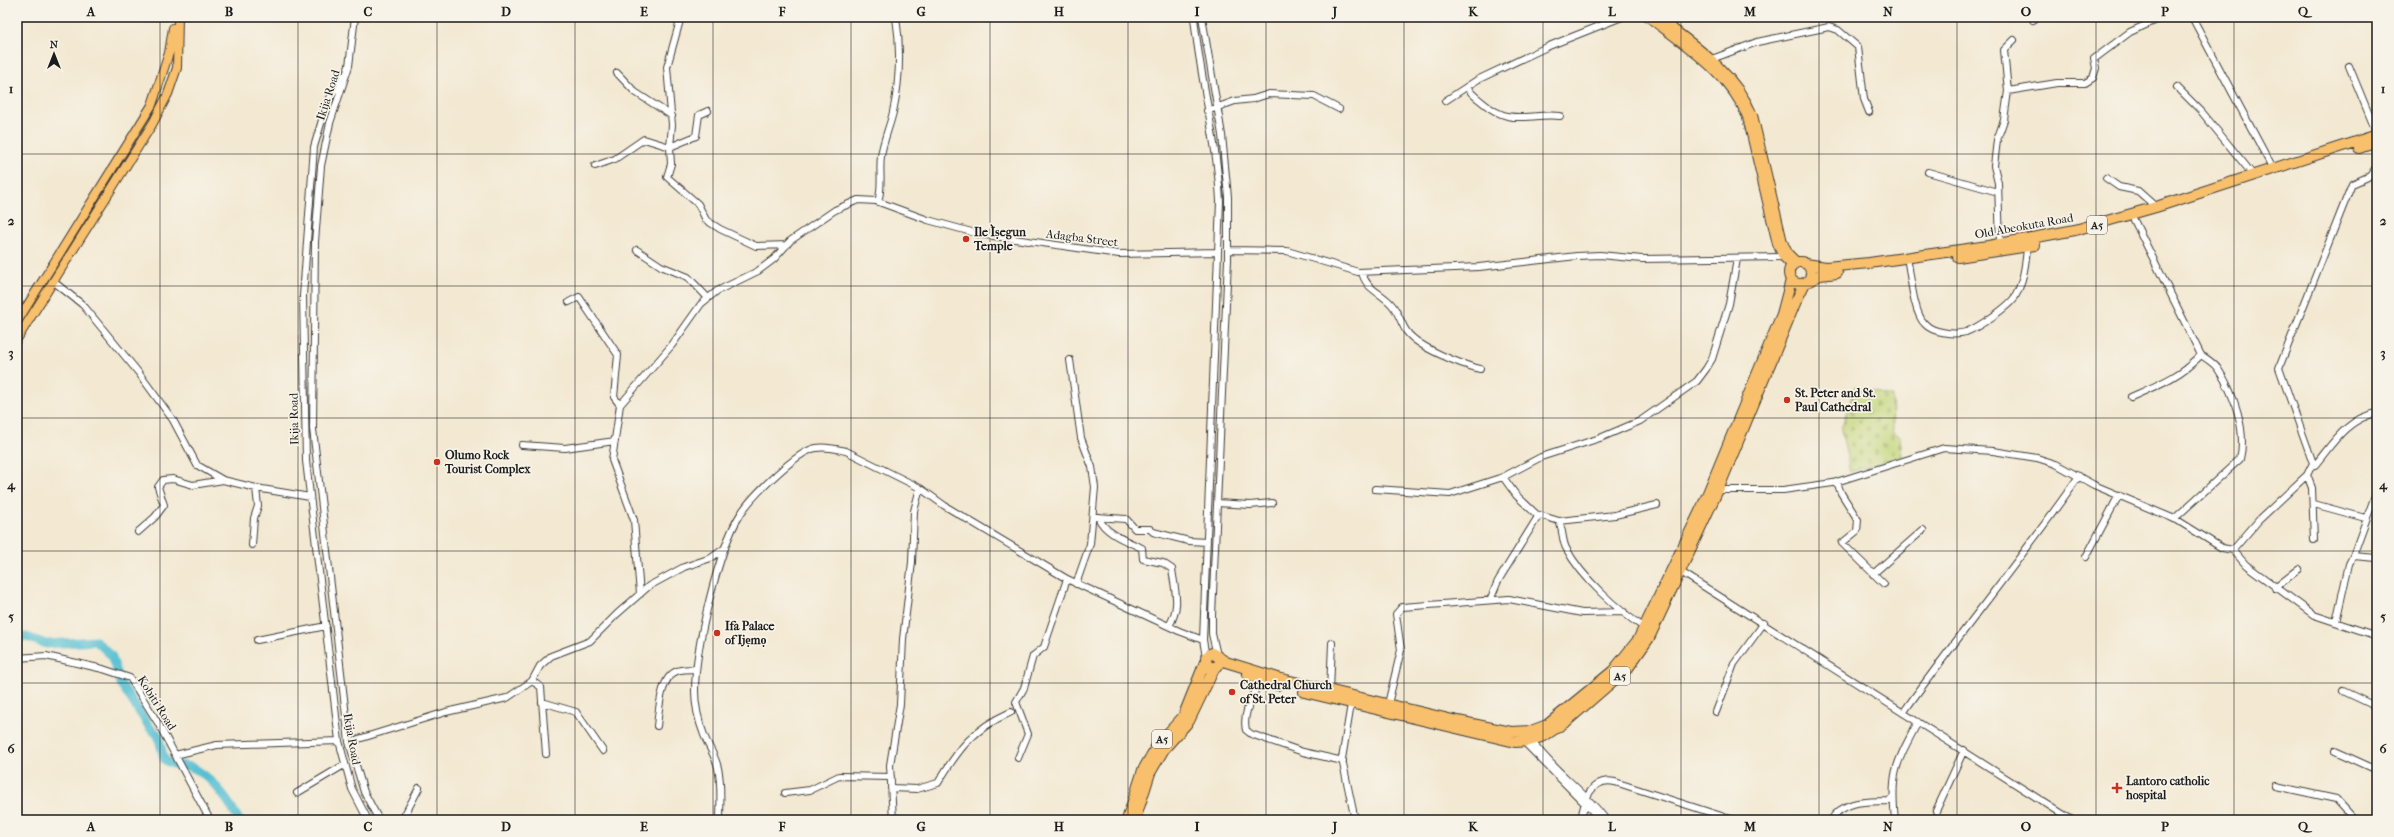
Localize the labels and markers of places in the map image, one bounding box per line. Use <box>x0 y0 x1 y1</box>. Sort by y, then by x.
place label: Ile Ìṣegun Temple <box>973 224 1027 254</box>
marker: Ile Ìṣegun Temple <box>961 234 971 244</box>
place label: St. Peter and St. Paul Cathedral <box>1795 386 1876 414</box>
marker: St. Peter and St. Paul Cathedral <box>1782 395 1792 405</box>
place label: Olumo Rock Tourist Complex <box>444 448 531 477</box>
marker: Olumo Rock Tourist Complex <box>432 457 442 467</box>
place label: Ifa Palace of Ijẹmọ <box>725 619 775 647</box>
marker: Ifa Palace of Ijẹmọ <box>712 628 722 638</box>
place label: Cathedral Church of St. Peter <box>1240 678 1332 706</box>
marker: Cathedral Church of St. Peter <box>1227 687 1237 697</box>
place label: Lantoro catholic hospital <box>2125 774 2210 803</box>
marker: Lantoro catholic hospital <box>2111 782 2123 794</box>

